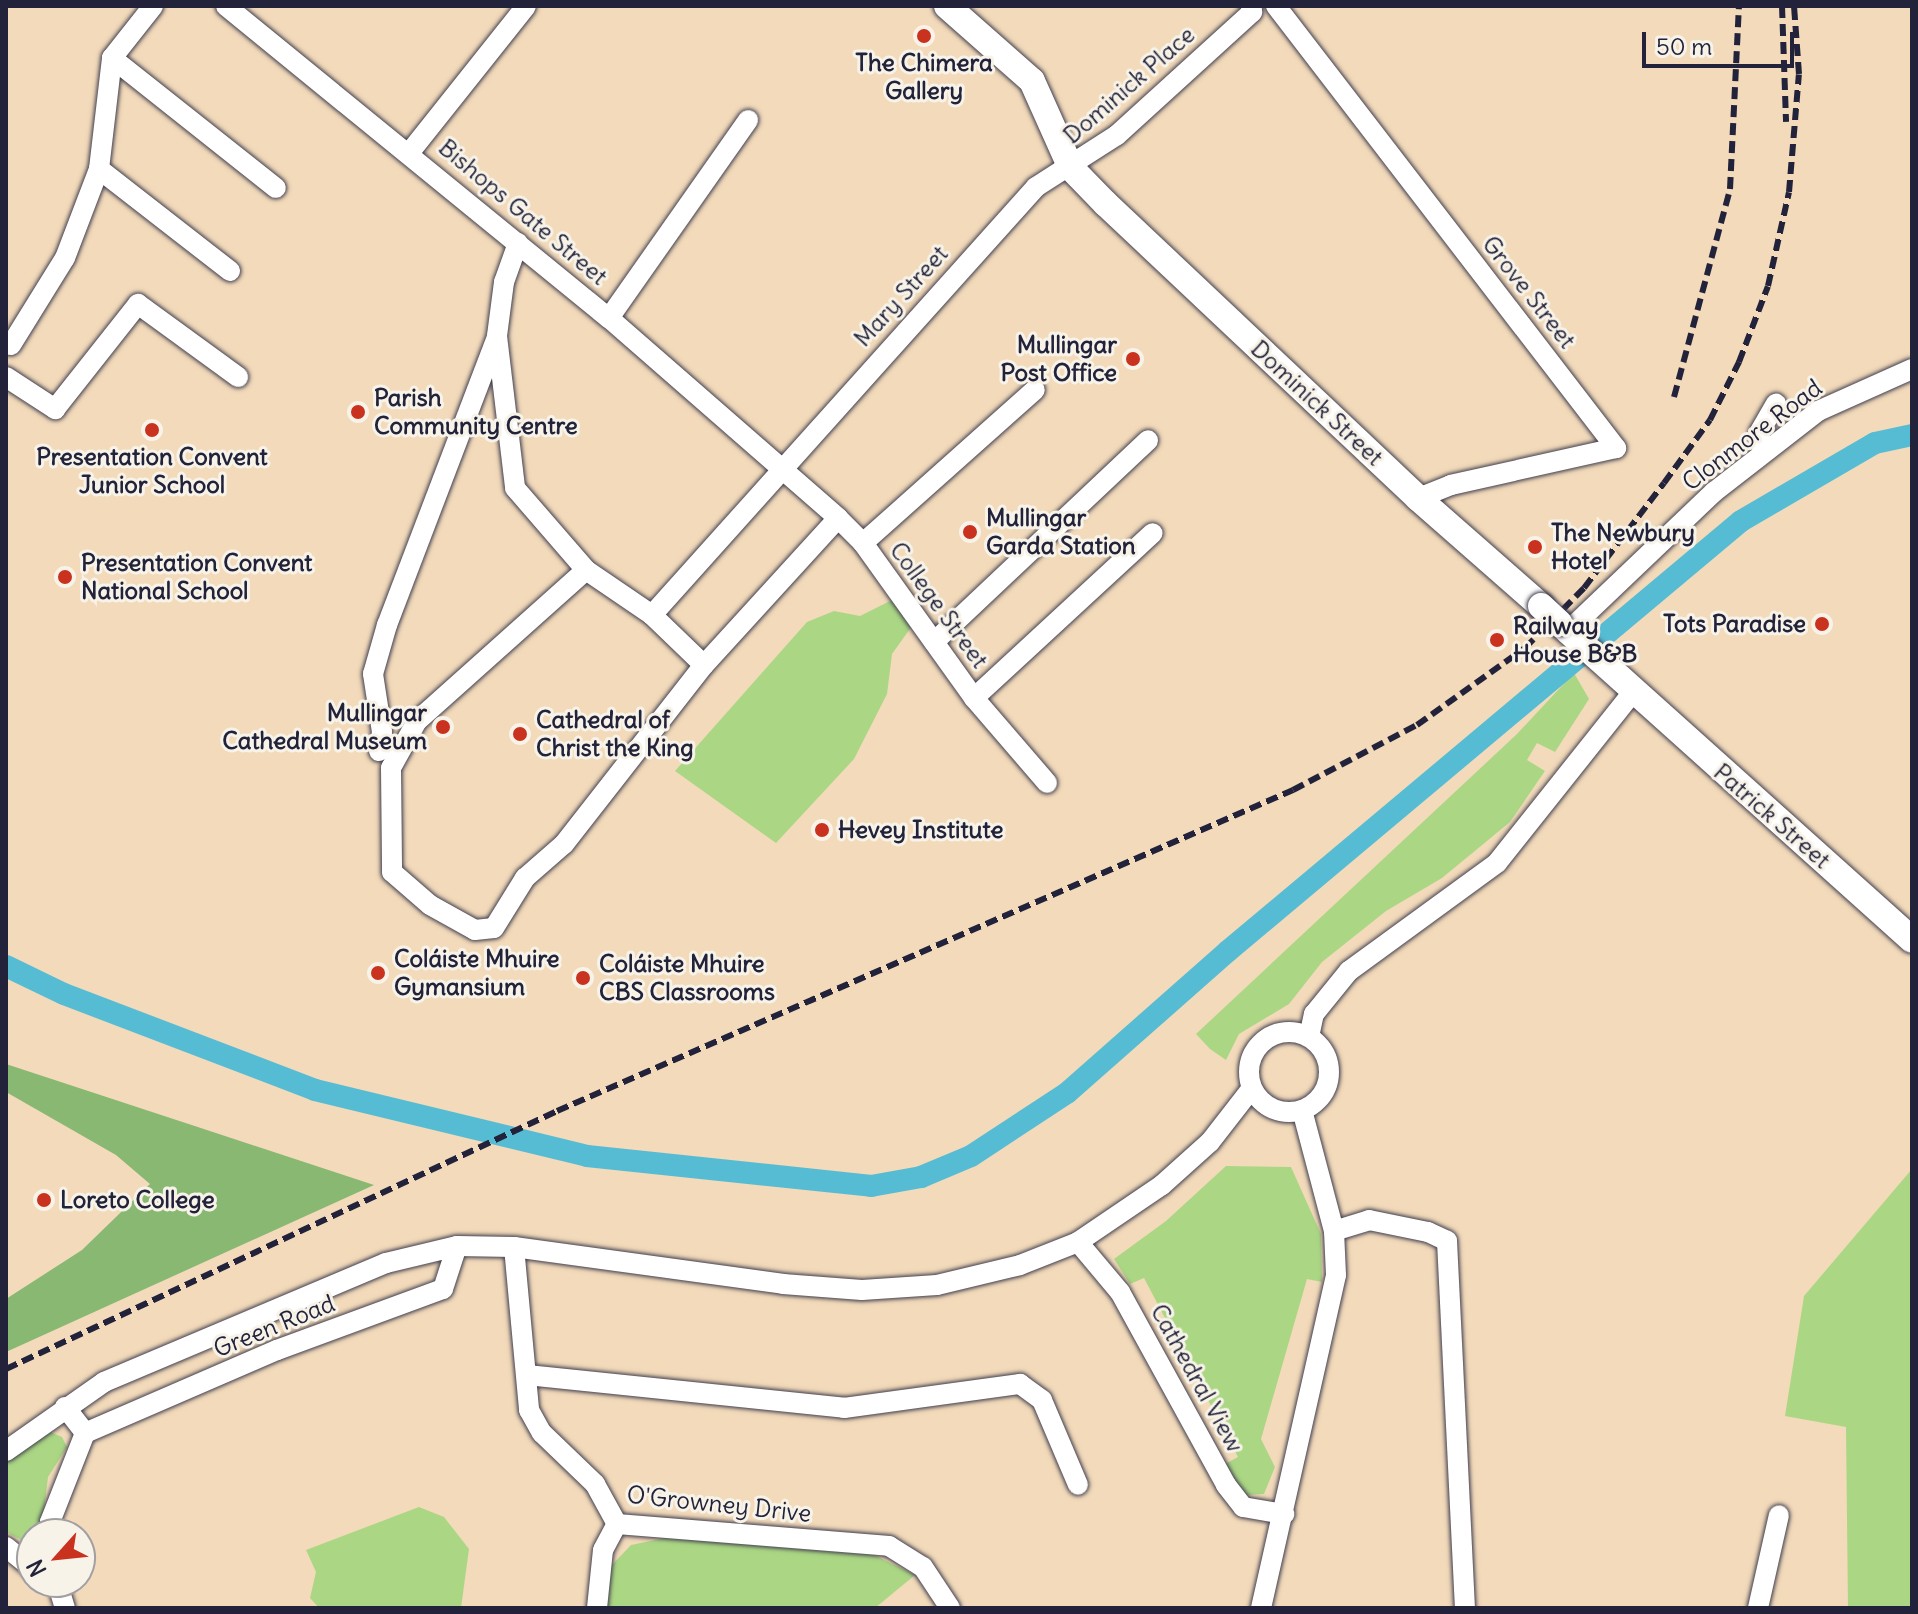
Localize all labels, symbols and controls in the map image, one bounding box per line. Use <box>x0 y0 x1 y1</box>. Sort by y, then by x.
scale bar <box>1646 16 1798 66</box>
street label: Dominick Place <box>1057 20 1201 150</box>
marker: The Chimera Gallery <box>915 27 933 45</box>
text: 50 m <box>1656 31 1712 61</box>
place label: The Chimera Gallery <box>855 49 993 105</box>
street label: Bishops Gate Street <box>433 133 613 291</box>
street label: Grove Street <box>1476 230 1582 354</box>
street label: Mary Street <box>848 239 954 353</box>
place label: Mullingar Post Office <box>1001 331 1117 387</box>
street label: Dominick Street <box>1245 334 1389 472</box>
marker: Mullingar Post Office <box>1124 350 1142 368</box>
street label: Clonmore Road <box>1677 373 1827 497</box>
place label: Parish Community Centre <box>374 384 578 440</box>
marker: Parish Community Centre <box>349 403 367 421</box>
marker: Presentation Convent Junior School <box>143 421 161 439</box>
place label: Presentation Convent Junior School <box>36 443 268 499</box>
place label: Mullingar Garda Station <box>986 504 1136 560</box>
place label: The Newbury Hotel <box>1551 519 1695 575</box>
marker: Mullingar Garda Station <box>961 523 979 541</box>
street label: College Street <box>884 536 994 674</box>
marker: The Newbury Hotel <box>1526 538 1544 556</box>
place label: Presentation Convent National School <box>81 549 312 605</box>
marker: Presentation Convent National School <box>56 568 74 586</box>
place label: Tots Paradise <box>1663 610 1806 638</box>
place label: Railway House B&B <box>1513 612 1637 668</box>
marker: Tots Paradise <box>1813 615 1831 633</box>
marker: Railway House B&B <box>1488 631 1506 649</box>
place label: Mullingar Cathedral Museum <box>222 699 427 755</box>
place label: Cathedral of Christ the King <box>536 706 694 762</box>
marker: Mullingar Cathedral Museum <box>434 718 452 736</box>
marker: Cathedral of Christ the King <box>511 725 529 743</box>
street label: Patrick Street <box>1708 758 1836 874</box>
place label: Hevey Institute <box>838 816 1003 844</box>
marker: Hevey Institute <box>813 821 831 839</box>
place label: Coláiste Mhuire Gymansium <box>394 945 559 1001</box>
place label: Coláiste Mhuire CBS Classrooms <box>599 950 775 1006</box>
marker: Coláiste Mhuire Gymansium <box>369 964 387 982</box>
marker: Coláiste Mhuire CBS Classrooms <box>574 969 592 987</box>
place label: Loreto College <box>60 1186 215 1214</box>
marker: Loreto College <box>35 1191 53 1209</box>
street label: Green Road <box>209 1289 339 1363</box>
street label: Cathedral View <box>1144 1299 1250 1457</box>
street label: O'Growney Drive <box>625 1480 813 1528</box>
north arrow <box>16 1518 96 1598</box>
text: N <box>20 1555 52 1581</box>

